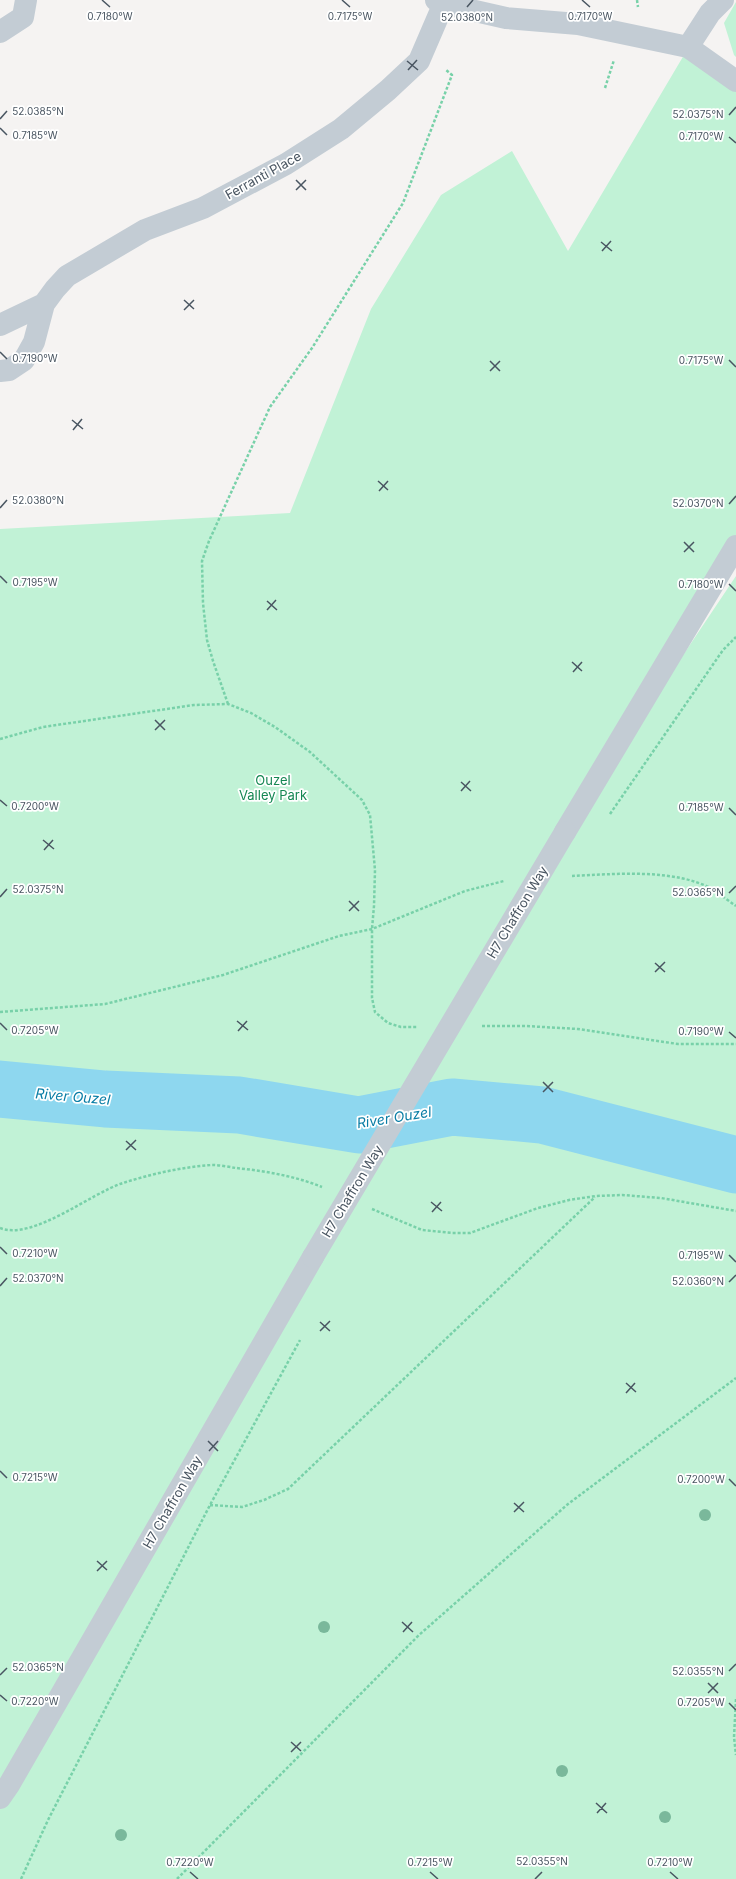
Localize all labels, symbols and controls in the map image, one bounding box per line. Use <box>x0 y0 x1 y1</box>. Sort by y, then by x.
text: 0.7180°W <box>87 10 133 22</box>
text: 0.7175°W <box>328 10 372 22</box>
text: 0.7170°W <box>568 10 613 22</box>
text: 52.0380°N <box>441 11 493 23</box>
text: 52.0385°N <box>12 105 64 117</box>
text: 52.0375°N <box>672 108 724 120</box>
text: 0.7185°W <box>12 129 58 141</box>
text: 0.7170°W <box>679 130 724 142</box>
street label: Ferranti Place <box>222 148 304 202</box>
text: 0.7190°W <box>12 352 58 364</box>
text: 0.7175°W <box>679 354 723 366</box>
text: 52.0380°N <box>12 494 64 506</box>
text: 52.0370°N <box>672 497 724 509</box>
text: 0.7195°W <box>12 576 58 588</box>
text: 0.7180°W <box>678 578 724 590</box>
park label: Ouzel Valley Park <box>239 772 307 803</box>
text: 0.7200°W <box>11 800 59 812</box>
text: 0.7185°W <box>678 801 724 813</box>
street label: H7 Chaffron Way <box>483 863 551 961</box>
text: 52.0375°N <box>12 883 64 895</box>
text: 52.0365°N <box>672 886 724 898</box>
text: 0.7205°W <box>11 1024 59 1036</box>
text: 0.7190°W <box>678 1025 724 1037</box>
water label: River Ouzel <box>35 1084 112 1108</box>
water label: River Ouzel <box>356 1103 433 1131</box>
street label: H7 Chaffron Way <box>318 1142 386 1240</box>
text: 0.7210°W <box>12 1247 58 1259</box>
text: 0.7195°W <box>678 1249 724 1261</box>
text: 52.0370°N <box>12 1272 64 1284</box>
text: 52.0360°N <box>672 1275 724 1287</box>
street label: H7 Chaffron Way <box>139 1453 205 1551</box>
text: 0.7215°W <box>12 1471 58 1483</box>
text: 0.7200°W <box>677 1473 725 1485</box>
text: 52.0365°N <box>12 1661 64 1673</box>
text: 52.0355°N <box>672 1665 724 1677</box>
text: 0.7220°W <box>11 1695 59 1707</box>
text: 0.7205°W <box>677 1696 725 1708</box>
text: 52.0355°N <box>516 1855 568 1867</box>
text: 0.7220°W <box>166 1856 214 1868</box>
text: 0.7215°W <box>407 1856 453 1868</box>
text: 0.7210°W <box>647 1856 693 1868</box>

